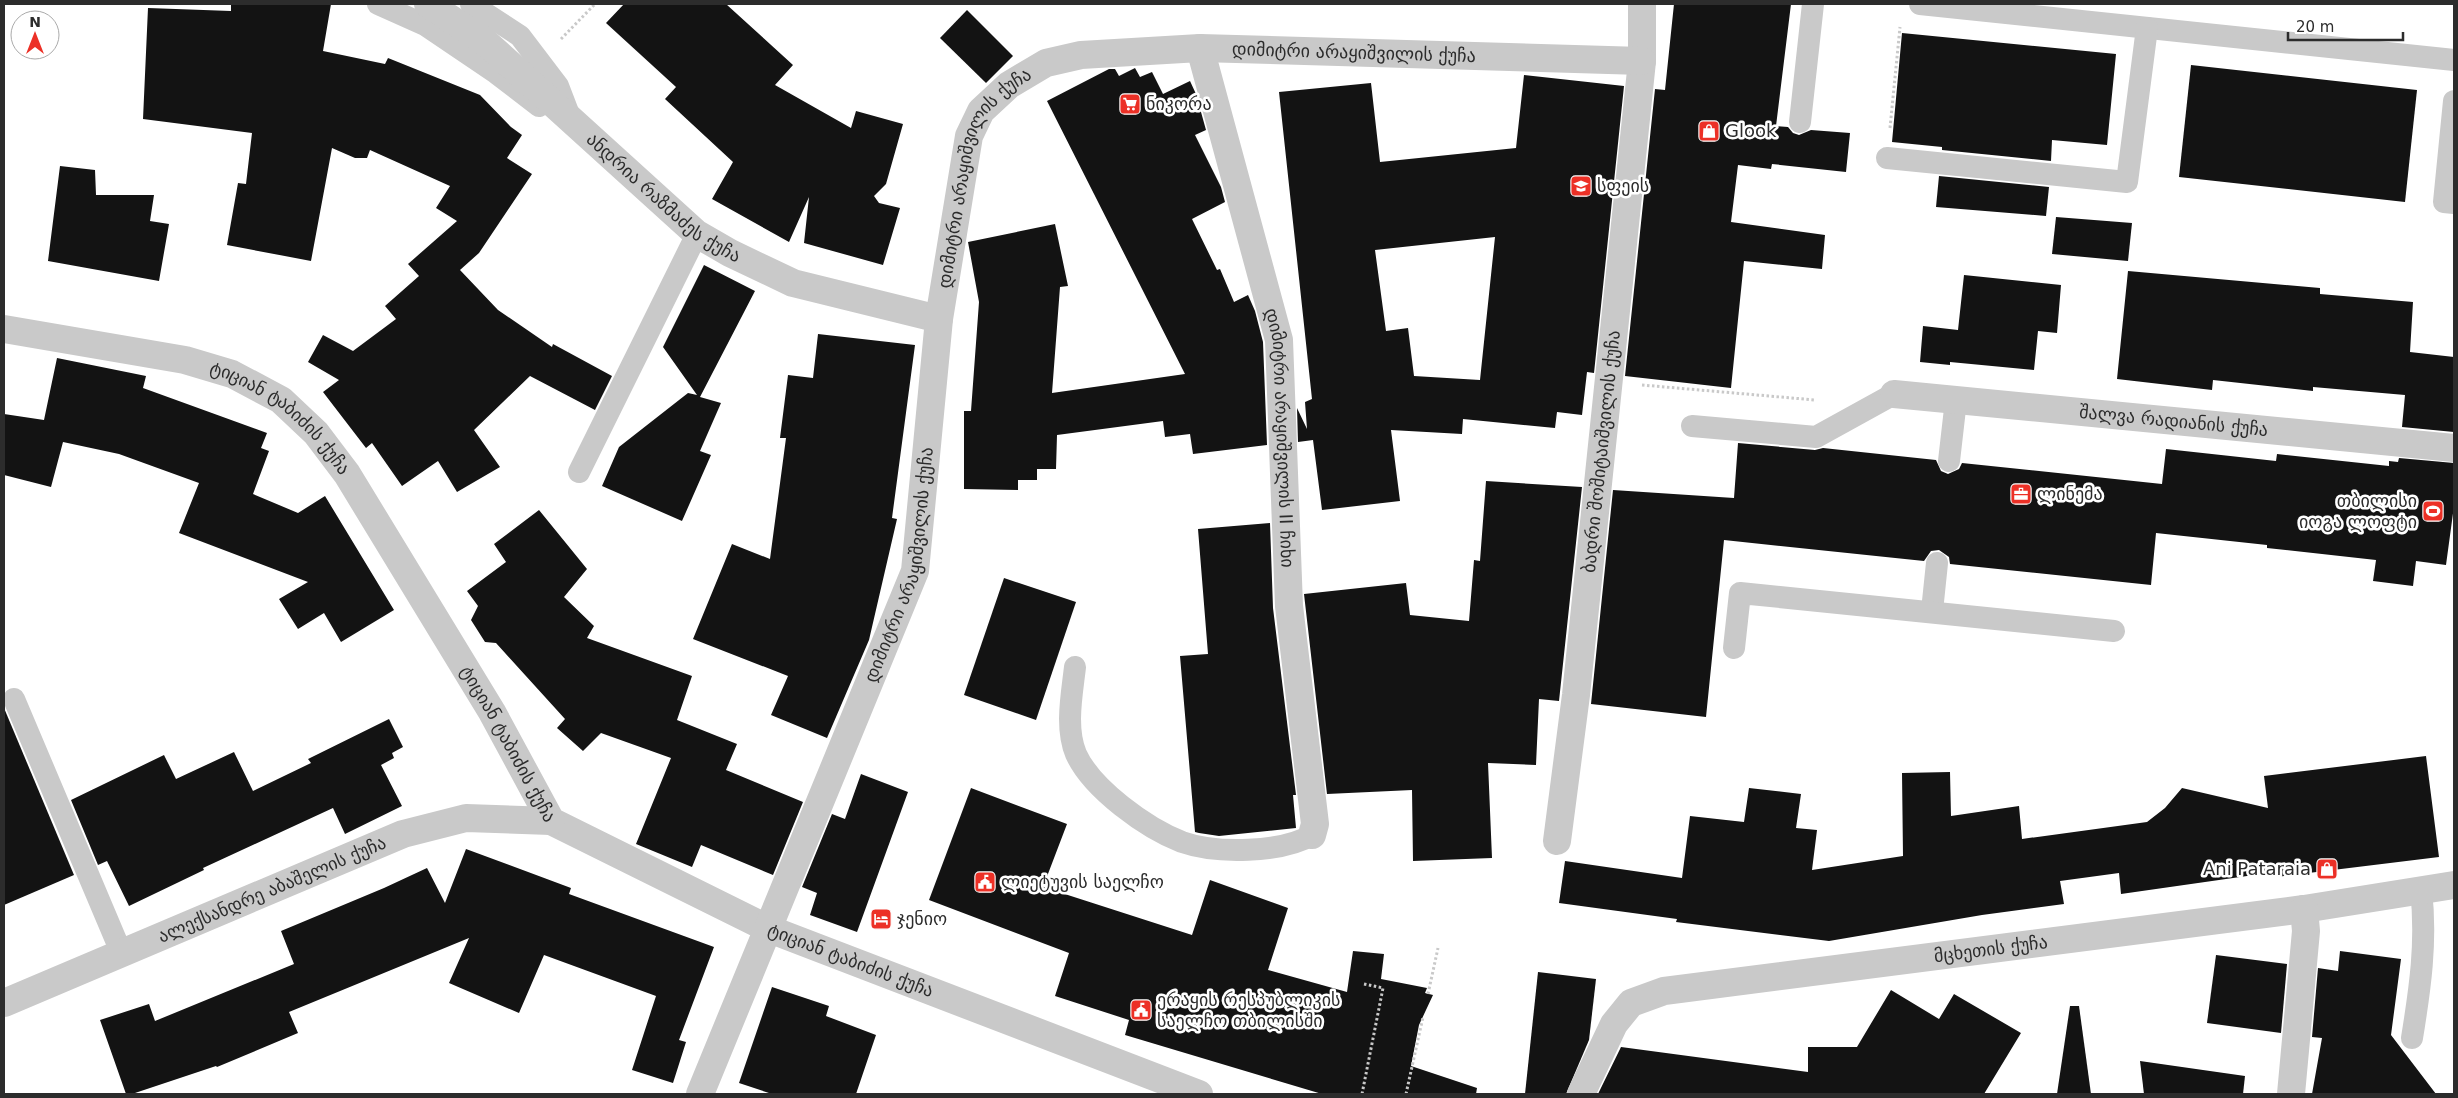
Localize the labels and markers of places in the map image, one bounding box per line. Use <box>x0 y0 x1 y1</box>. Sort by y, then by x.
supermarket icon: ნიკორა <box>1118 92 1142 116</box>
place label: ნიკორა <box>1146 93 1212 114</box>
shop icon: Glook <box>1697 119 1721 143</box>
place label: Glook <box>1725 120 1777 141</box>
school or university icon: სფეის <box>1569 174 1593 198</box>
place label: სფეის <box>1597 175 1649 196</box>
office icon: ლინემა <box>2009 482 2033 506</box>
place label: ლინემა <box>2037 483 2103 504</box>
place label: თბილისი იოგა ლოფტი <box>2299 490 2417 532</box>
sports icon: თბილისი იოგა ლოფტი <box>2421 499 2445 523</box>
shop icon: Ani Pataraia <box>2315 857 2339 881</box>
place label: Ani Pataraia <box>2203 858 2311 879</box>
public building icon: ლიეტუვის საელჩო <box>973 870 997 894</box>
place label: ლიეტუვის საელჩო <box>1001 871 1164 892</box>
hotel icon: ჯენიო <box>869 907 893 931</box>
place label: ჯენიო <box>897 908 947 929</box>
place label: ერაყის რესპუბლიკის საელჩო თბილისში <box>1157 989 1340 1031</box>
public building icon: ერაყის რესპუბლიკის საელჩო თბილისში <box>1129 998 1153 1022</box>

